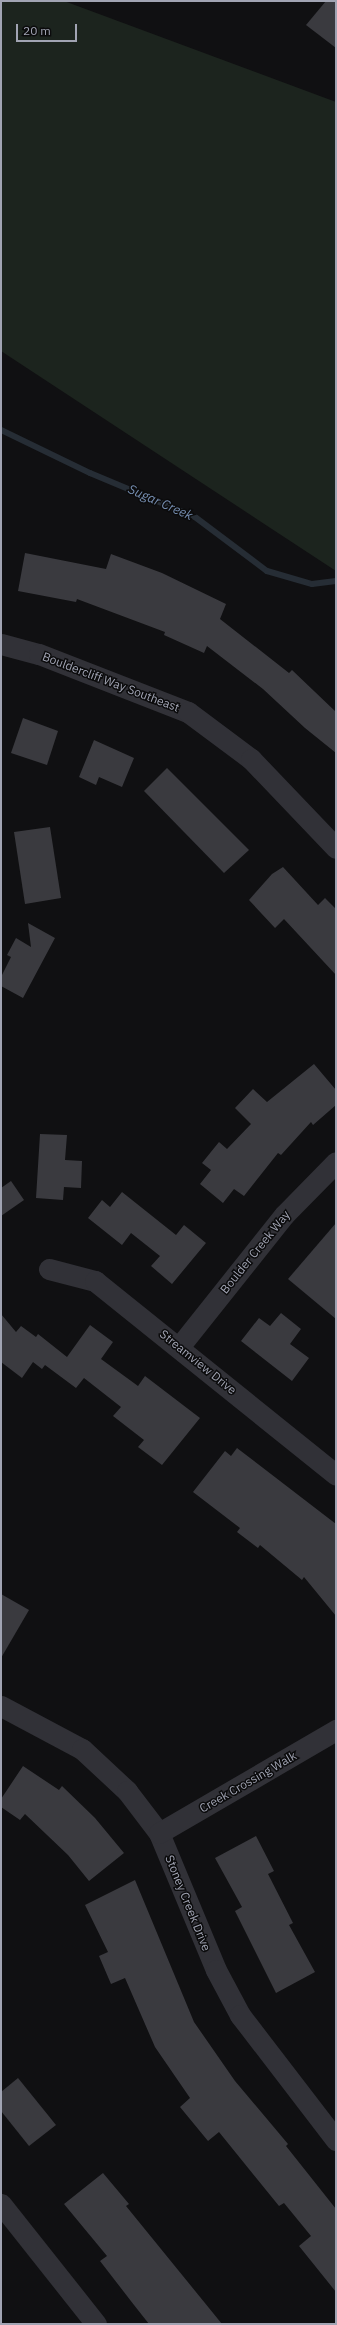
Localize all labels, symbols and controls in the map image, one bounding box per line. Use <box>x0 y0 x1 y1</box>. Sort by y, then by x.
scale bar <box>18 16 79 42</box>
text: 20 m <box>23 23 51 38</box>
water label: Sugar Creek <box>125 482 195 524</box>
street label: Bouldercliff Way Southeast <box>40 649 182 715</box>
street label: Boulder Creek Way <box>217 1208 293 1296</box>
street label: Streamview Drive <box>157 1327 239 1397</box>
street label: Creek Crossing Walk <box>197 1748 299 1816</box>
street label: Stoney Creek Drive <box>162 1853 214 1953</box>

